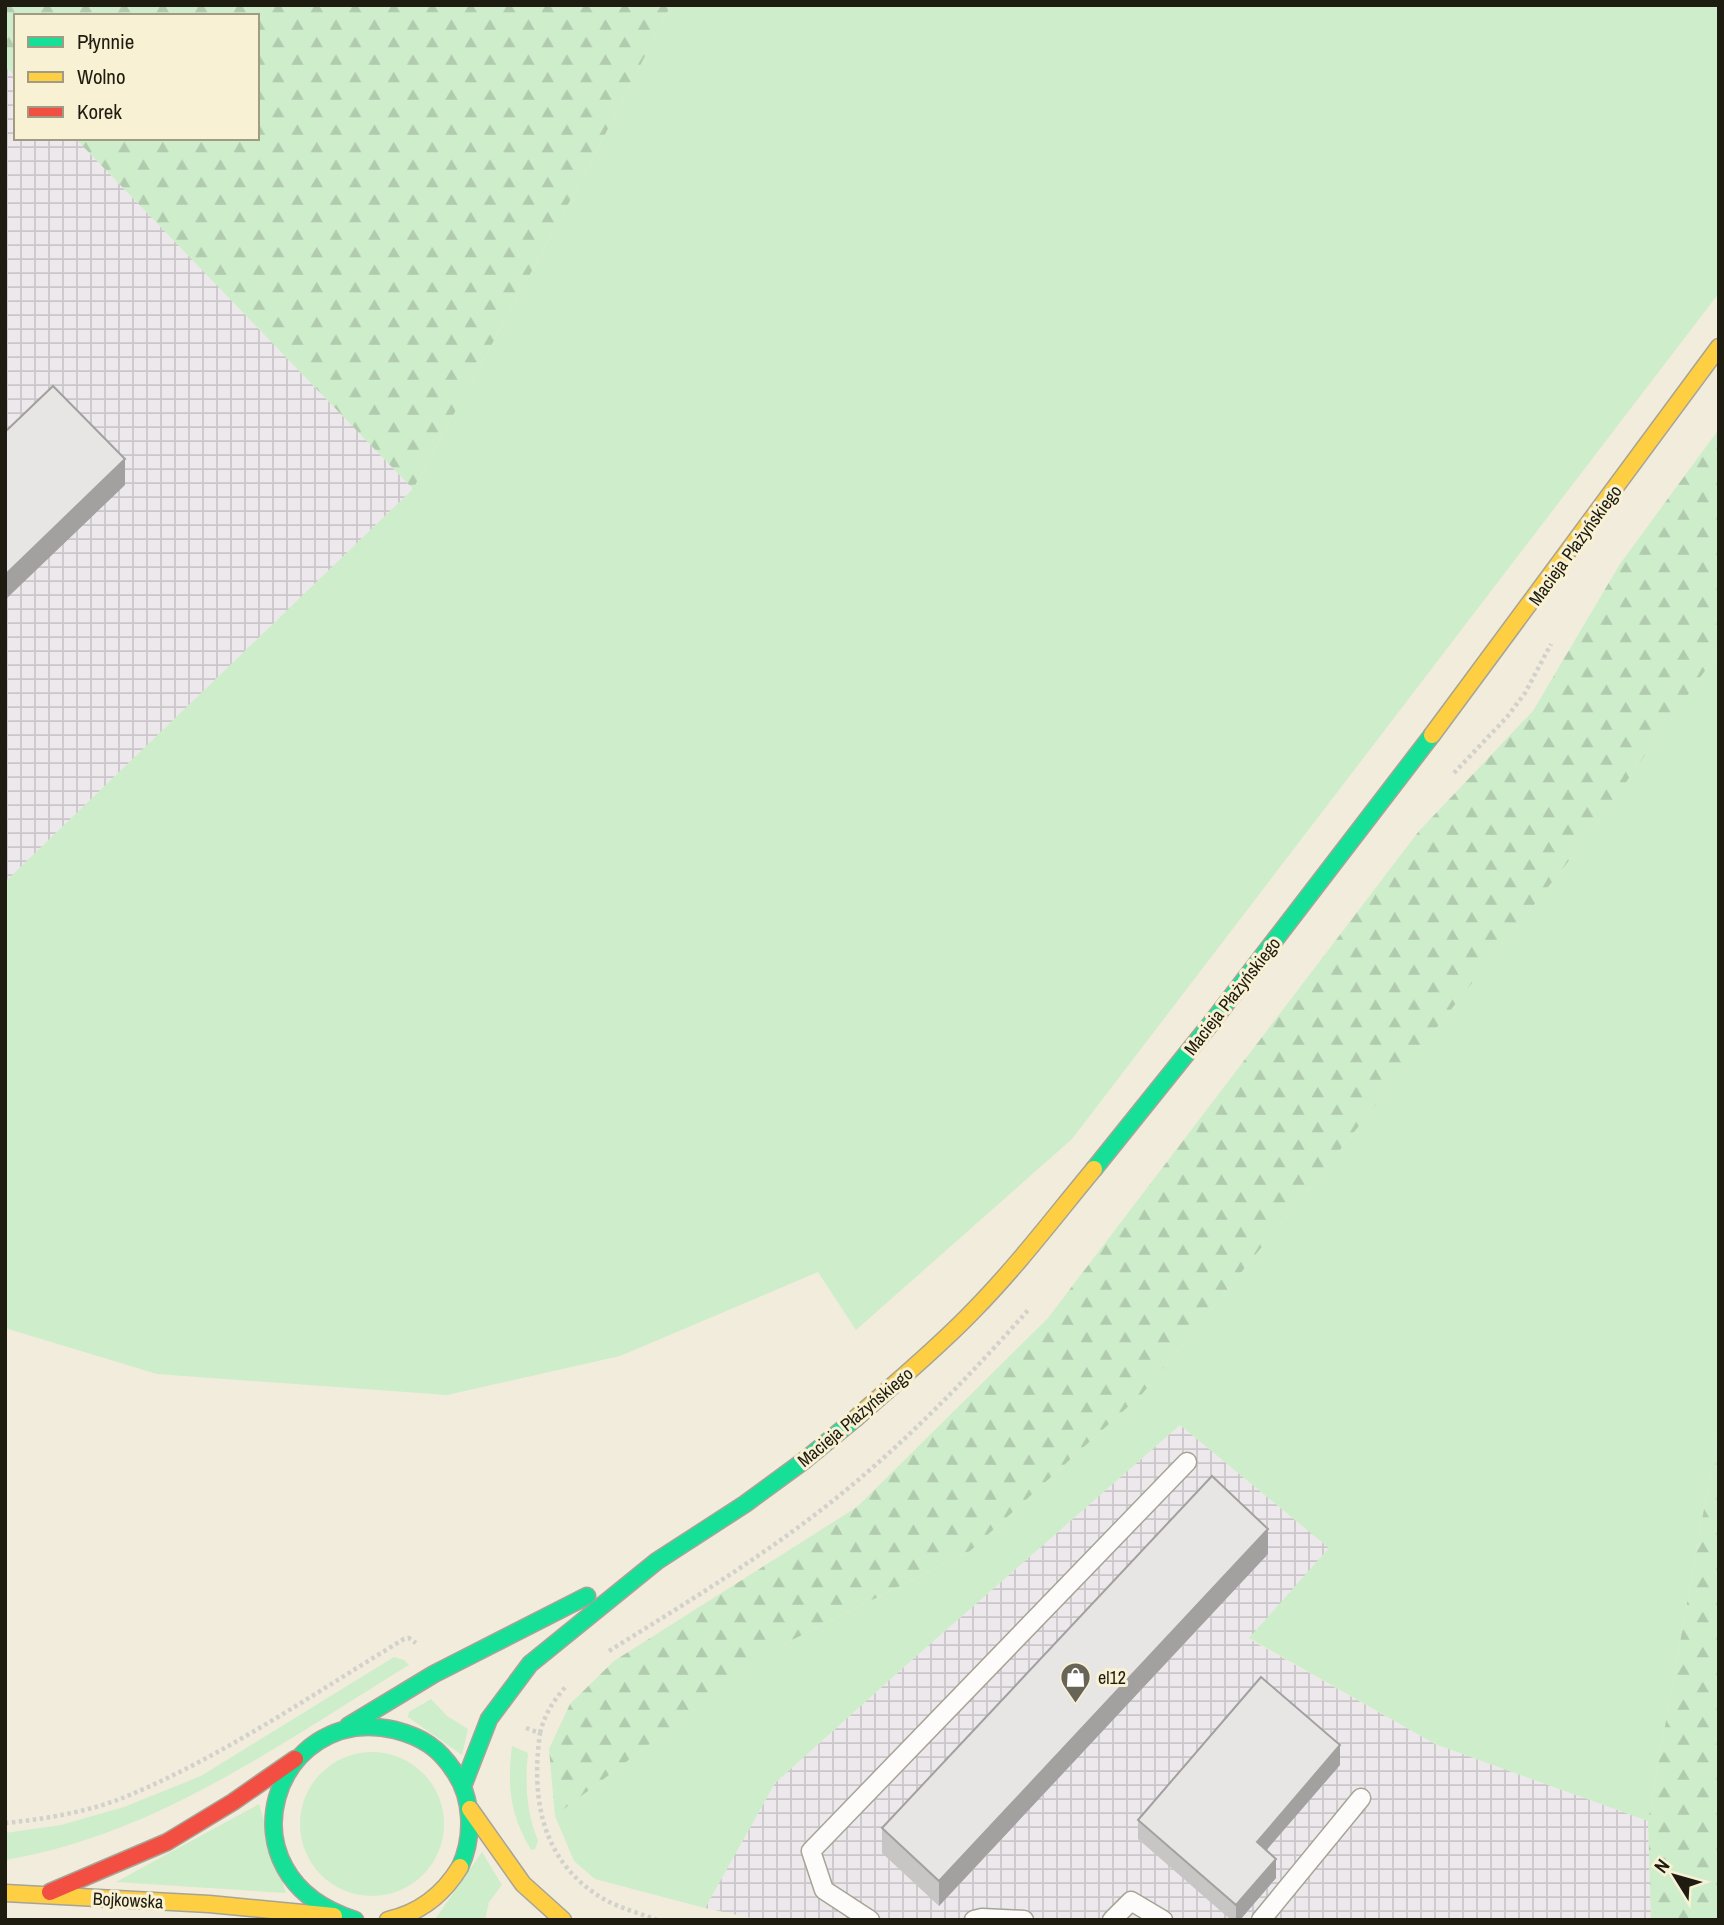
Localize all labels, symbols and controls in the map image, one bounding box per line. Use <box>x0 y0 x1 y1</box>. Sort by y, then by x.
legend <box>14 14 259 140</box>
text: Płynnie <box>77 27 134 56</box>
text: Wolno <box>77 62 126 91</box>
text: Korek <box>77 97 122 126</box>
street label: Macieja Płażyńskiego <box>1523 480 1627 610</box>
street label: Macieja Płażyńskiego <box>1178 932 1286 1060</box>
street label: Macieja Płażyńskiego <box>792 1361 918 1473</box>
shop icon: el12 <box>1058 1660 1092 1704</box>
place label: el12 <box>1098 1665 1126 1690</box>
north arrow <box>1640 1841 1710 1911</box>
text: N <box>1648 1853 1675 1878</box>
street label: Bojkowska <box>92 1886 164 1914</box>

